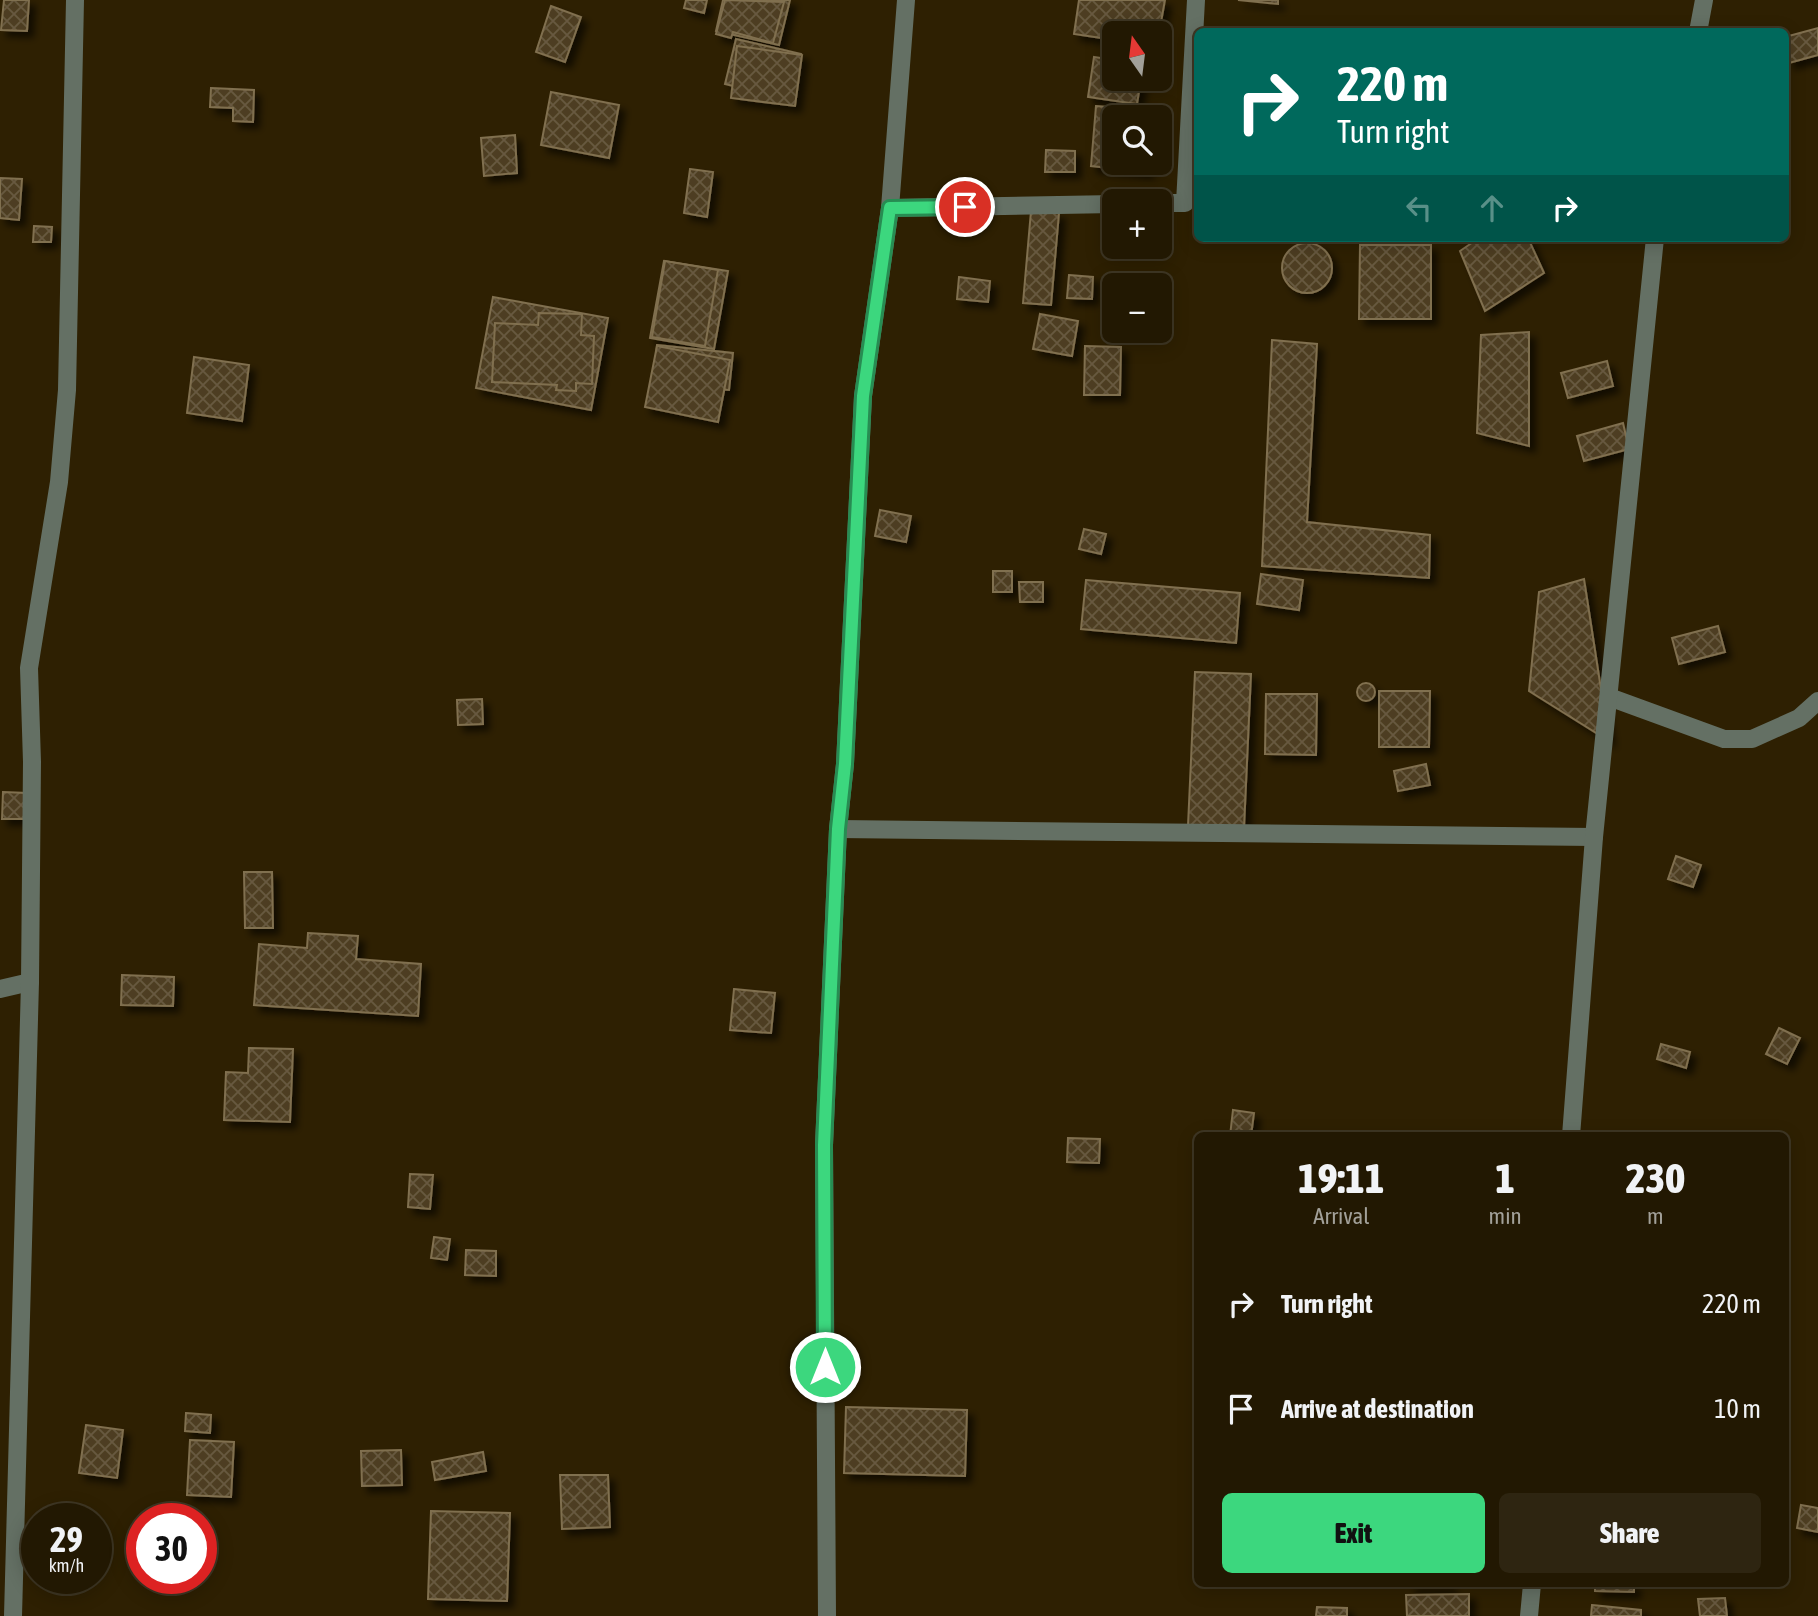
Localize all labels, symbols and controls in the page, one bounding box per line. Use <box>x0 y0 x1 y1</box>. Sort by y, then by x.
north arrow <box>1102 21 1172 91</box>
map controls <box>1102 21 1172 343</box>
text: 220 m <box>1337 55 1448 111</box>
icon: right <box>1222 56 1313 147</box>
button: search <box>1102 105 1172 175</box>
text: Turn right <box>1337 113 1450 150</box>
pin <box>935 177 995 237</box>
icon: arrive <box>946 188 984 226</box>
button: + <box>1102 189 1172 259</box>
icon: left <box>1400 189 1438 227</box>
icon: ahead <box>1473 189 1511 227</box>
icon: right <box>1546 189 1584 227</box>
button: − <box>1102 273 1172 343</box>
text: 19:11 <box>1298 1154 1385 1202</box>
text: 1 <box>1495 1154 1515 1202</box>
text: 230 <box>1626 1154 1685 1202</box>
text: Arrival <box>1313 1203 1369 1229</box>
text: min <box>1489 1203 1522 1229</box>
text: m <box>1647 1203 1664 1229</box>
icon: right <box>1222 1285 1260 1323</box>
text: Turn right <box>1281 1289 1372 1319</box>
text: 220 m <box>1702 1289 1761 1319</box>
position arrow <box>788 1330 862 1404</box>
icon: arrive <box>1222 1390 1260 1428</box>
text: Arrive at destination <box>1281 1394 1474 1424</box>
text: 10 m <box>1714 1394 1761 1424</box>
button: Exit <box>1222 1493 1485 1573</box>
button: Share <box>1499 1493 1761 1573</box>
speed limit sign: 30 <box>126 1503 217 1594</box>
text: 29 <box>50 1519 83 1559</box>
text: km/h <box>49 1555 84 1576</box>

